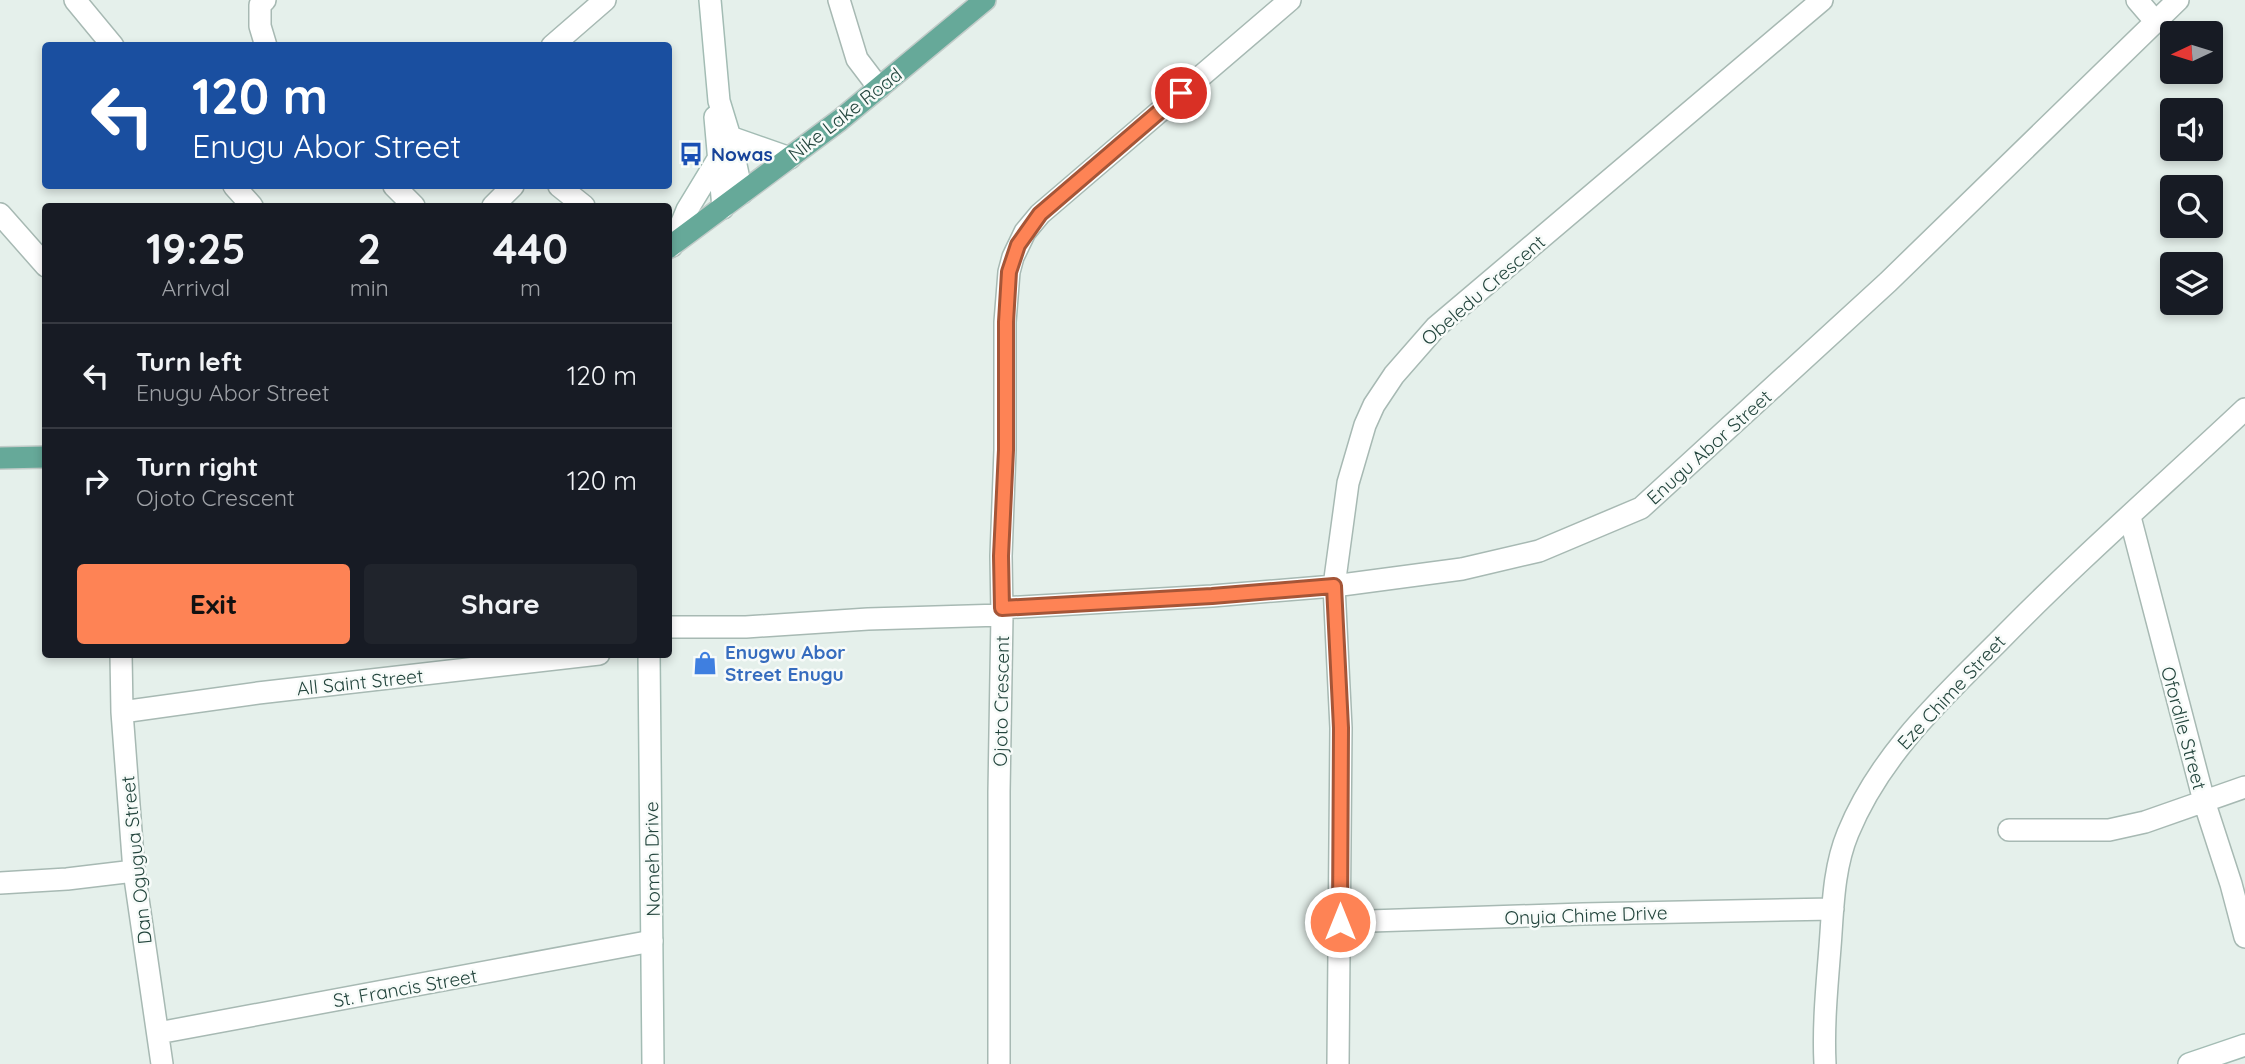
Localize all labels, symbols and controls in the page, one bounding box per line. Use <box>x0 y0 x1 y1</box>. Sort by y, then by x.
north arrow <box>2160 21 2222 84</box>
map controls <box>2160 21 2223 315</box>
street label: Nike Lake Road <box>783 62 907 166</box>
pin <box>1151 63 1211 123</box>
text: 120 m <box>192 65 328 126</box>
icon: left <box>77 70 168 161</box>
icon: arrive <box>1162 74 1200 112</box>
button: sound <box>2160 98 2223 161</box>
text: Enugu Abor Street <box>192 126 461 166</box>
bus stop icon: Nowas <box>677 140 705 168</box>
place label: Nowas <box>711 142 773 166</box>
button: search <box>2160 175 2223 238</box>
text: 19:25 <box>146 222 246 275</box>
text: 2 <box>357 222 381 275</box>
text: 440 <box>493 222 568 275</box>
street label: Obeledu Crescent <box>1416 230 1550 350</box>
button: layers <box>2160 252 2223 315</box>
text: Arrival <box>161 273 230 302</box>
text: min <box>350 273 389 302</box>
text: m <box>520 273 541 302</box>
text: Turn left <box>136 345 243 378</box>
icon: left <box>77 357 115 395</box>
text: 120 m <box>567 359 637 392</box>
text: Enugu Abor Street <box>136 378 329 407</box>
street label: Enugu Abor Street <box>1642 385 1776 509</box>
text: Turn right <box>136 450 258 483</box>
icon: right <box>77 462 115 500</box>
text: 120 m <box>567 464 637 497</box>
text: Ojoto Crescent <box>136 483 295 512</box>
button: Exit <box>77 564 350 644</box>
button: Share <box>364 564 637 644</box>
street label: Eze Chime Street <box>1892 630 2010 754</box>
street label: Ojoto Crescent <box>988 635 1014 767</box>
place label: Enugwu Abor Street Enugu <box>725 640 846 686</box>
shop icon: Enugwu Abor Street Enugu <box>691 649 719 677</box>
street label: All Saint Street <box>296 663 424 701</box>
street label: Ofordile Street <box>2156 664 2212 792</box>
street label: Dan Ogugua Street <box>115 775 157 945</box>
street label: Nomeh Drive <box>639 801 665 917</box>
position arrow <box>1303 885 1377 959</box>
street label: Onyia Chime Drive <box>1504 900 1668 930</box>
street label: St. Francis Street <box>331 964 479 1012</box>

